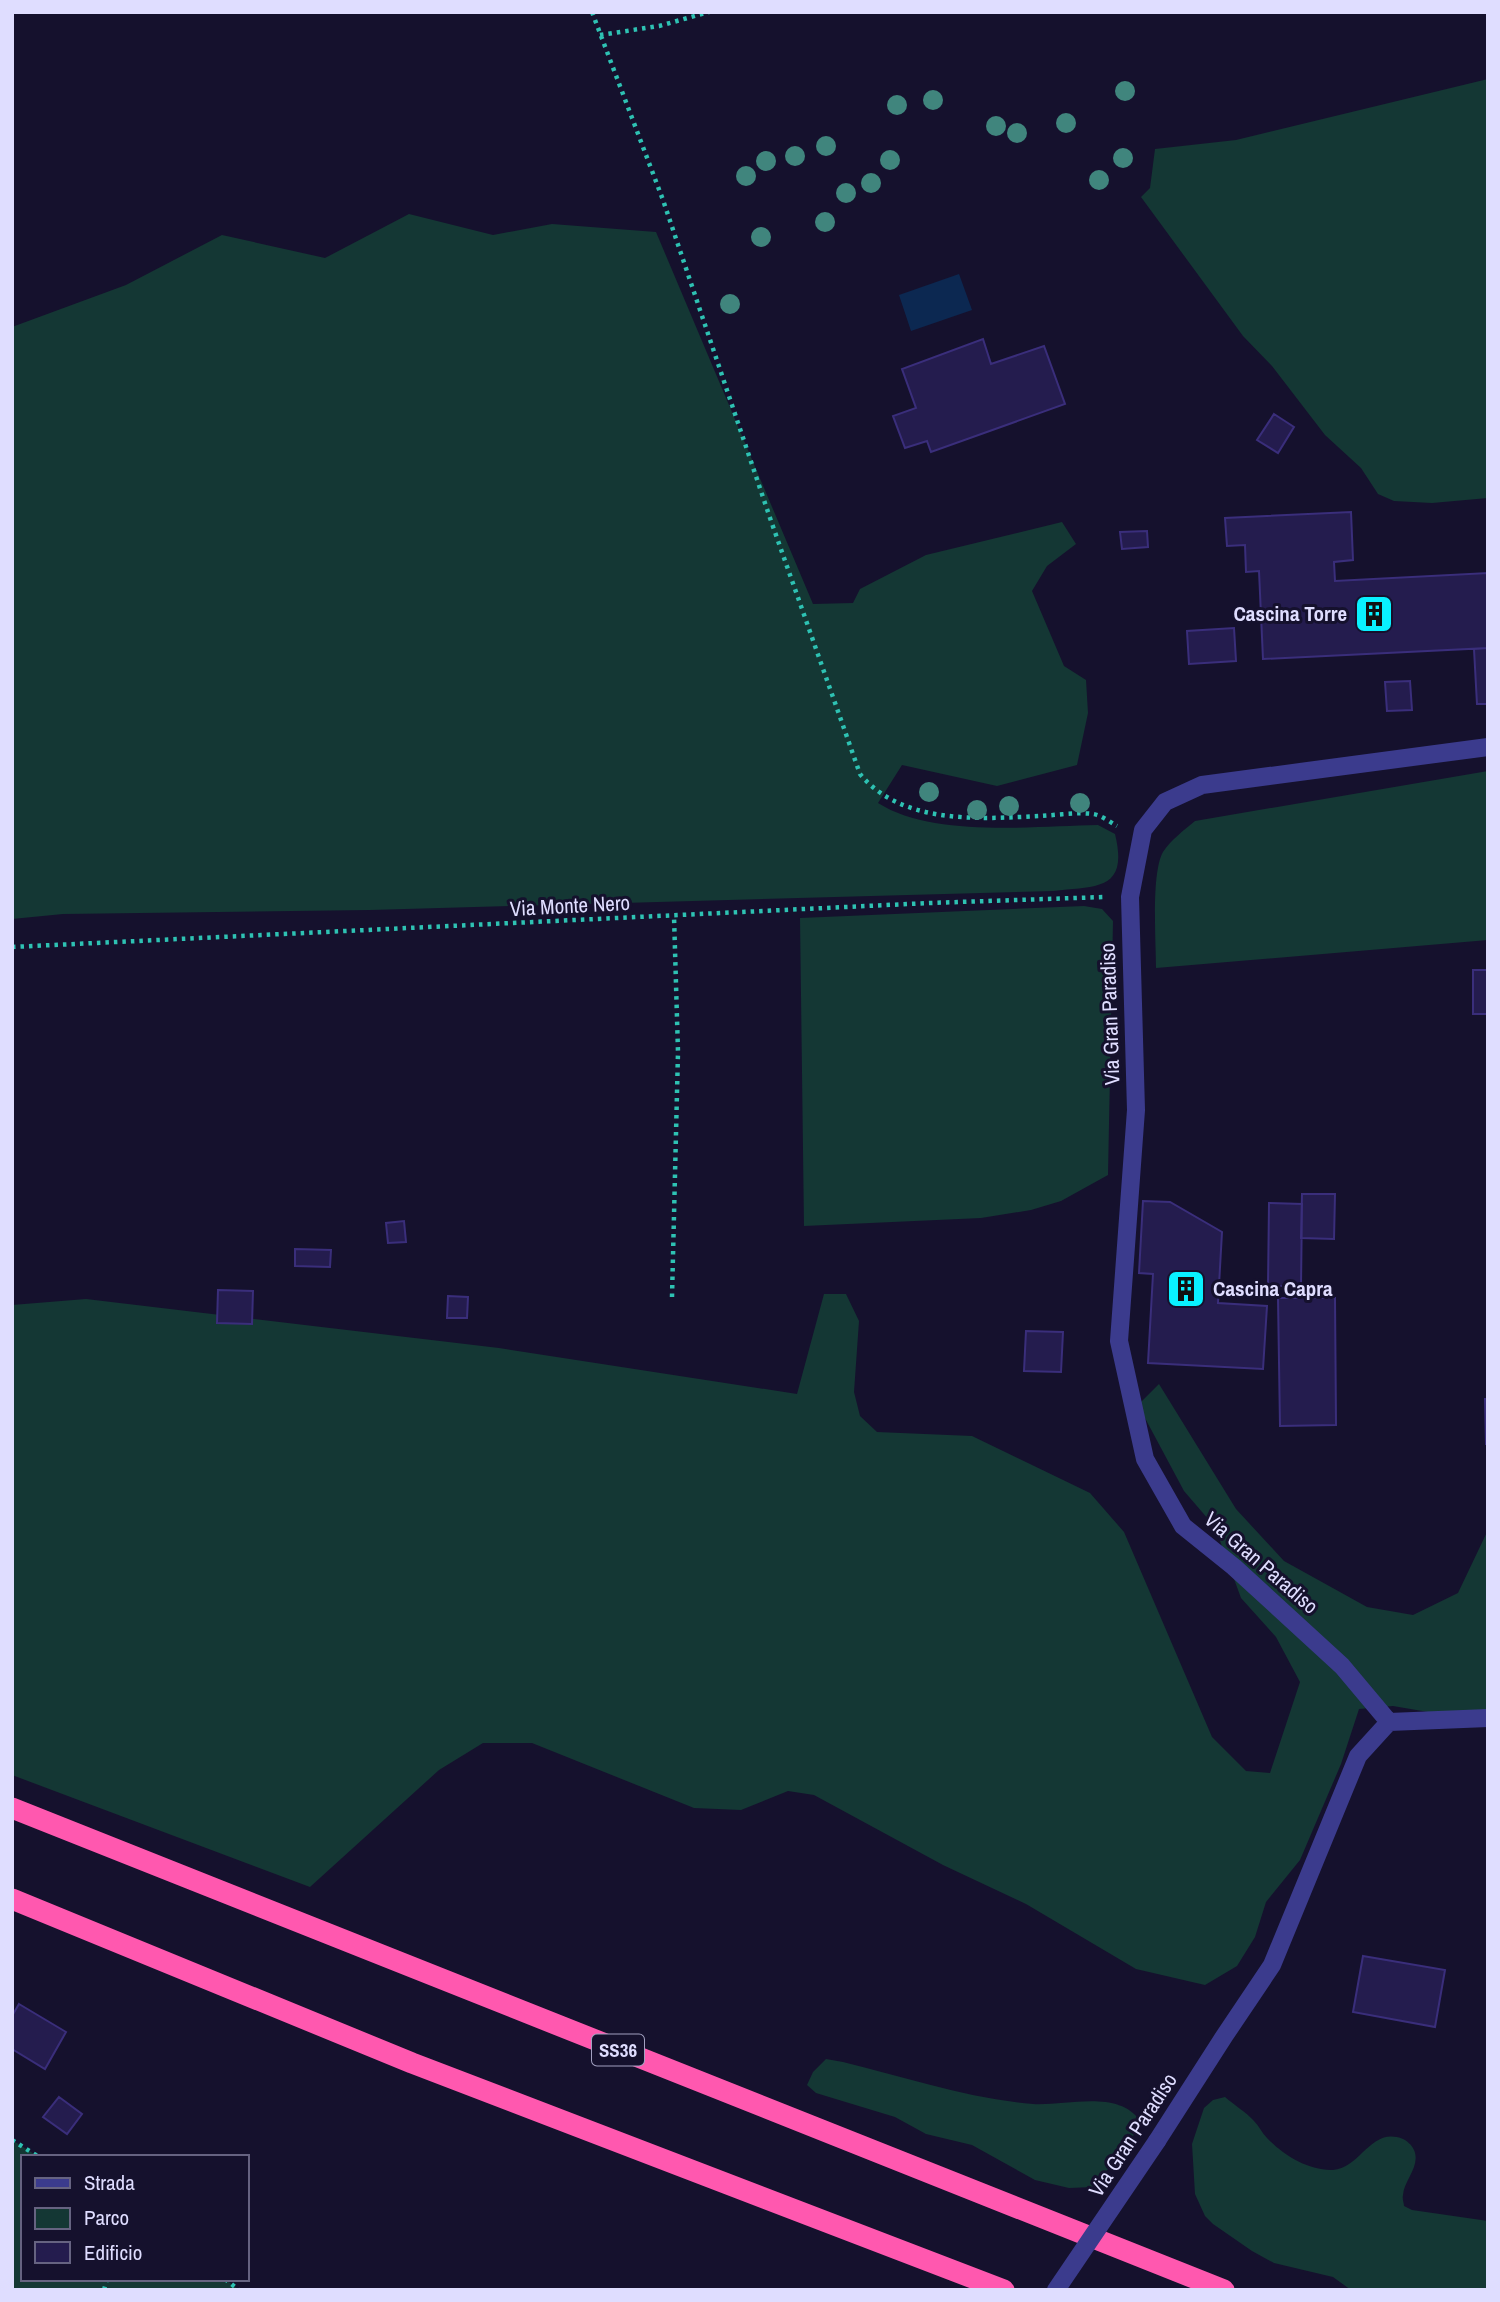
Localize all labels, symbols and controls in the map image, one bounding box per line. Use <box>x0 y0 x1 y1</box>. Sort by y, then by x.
building icon: Cascina Torre <box>1353 593 1395 635</box>
place label: Cascina Torre <box>1233 599 1347 628</box>
street label: Via Monte Nero <box>509 888 631 923</box>
street label: Via Gran Paradiso <box>1093 942 1126 1086</box>
building icon: Cascina Capra <box>1165 1268 1207 1310</box>
place label: Cascina Capra <box>1213 1274 1333 1303</box>
street label: Via Gran Paradiso <box>1198 1505 1325 1620</box>
road number: SS36 <box>592 2034 644 2066</box>
street label: Via Gran Paradiso <box>1082 2067 1184 2202</box>
legend <box>21 2155 248 2281</box>
text: Strada <box>84 2168 135 2197</box>
text: Parco <box>84 2203 129 2232</box>
text: Edificio <box>84 2238 142 2267</box>

